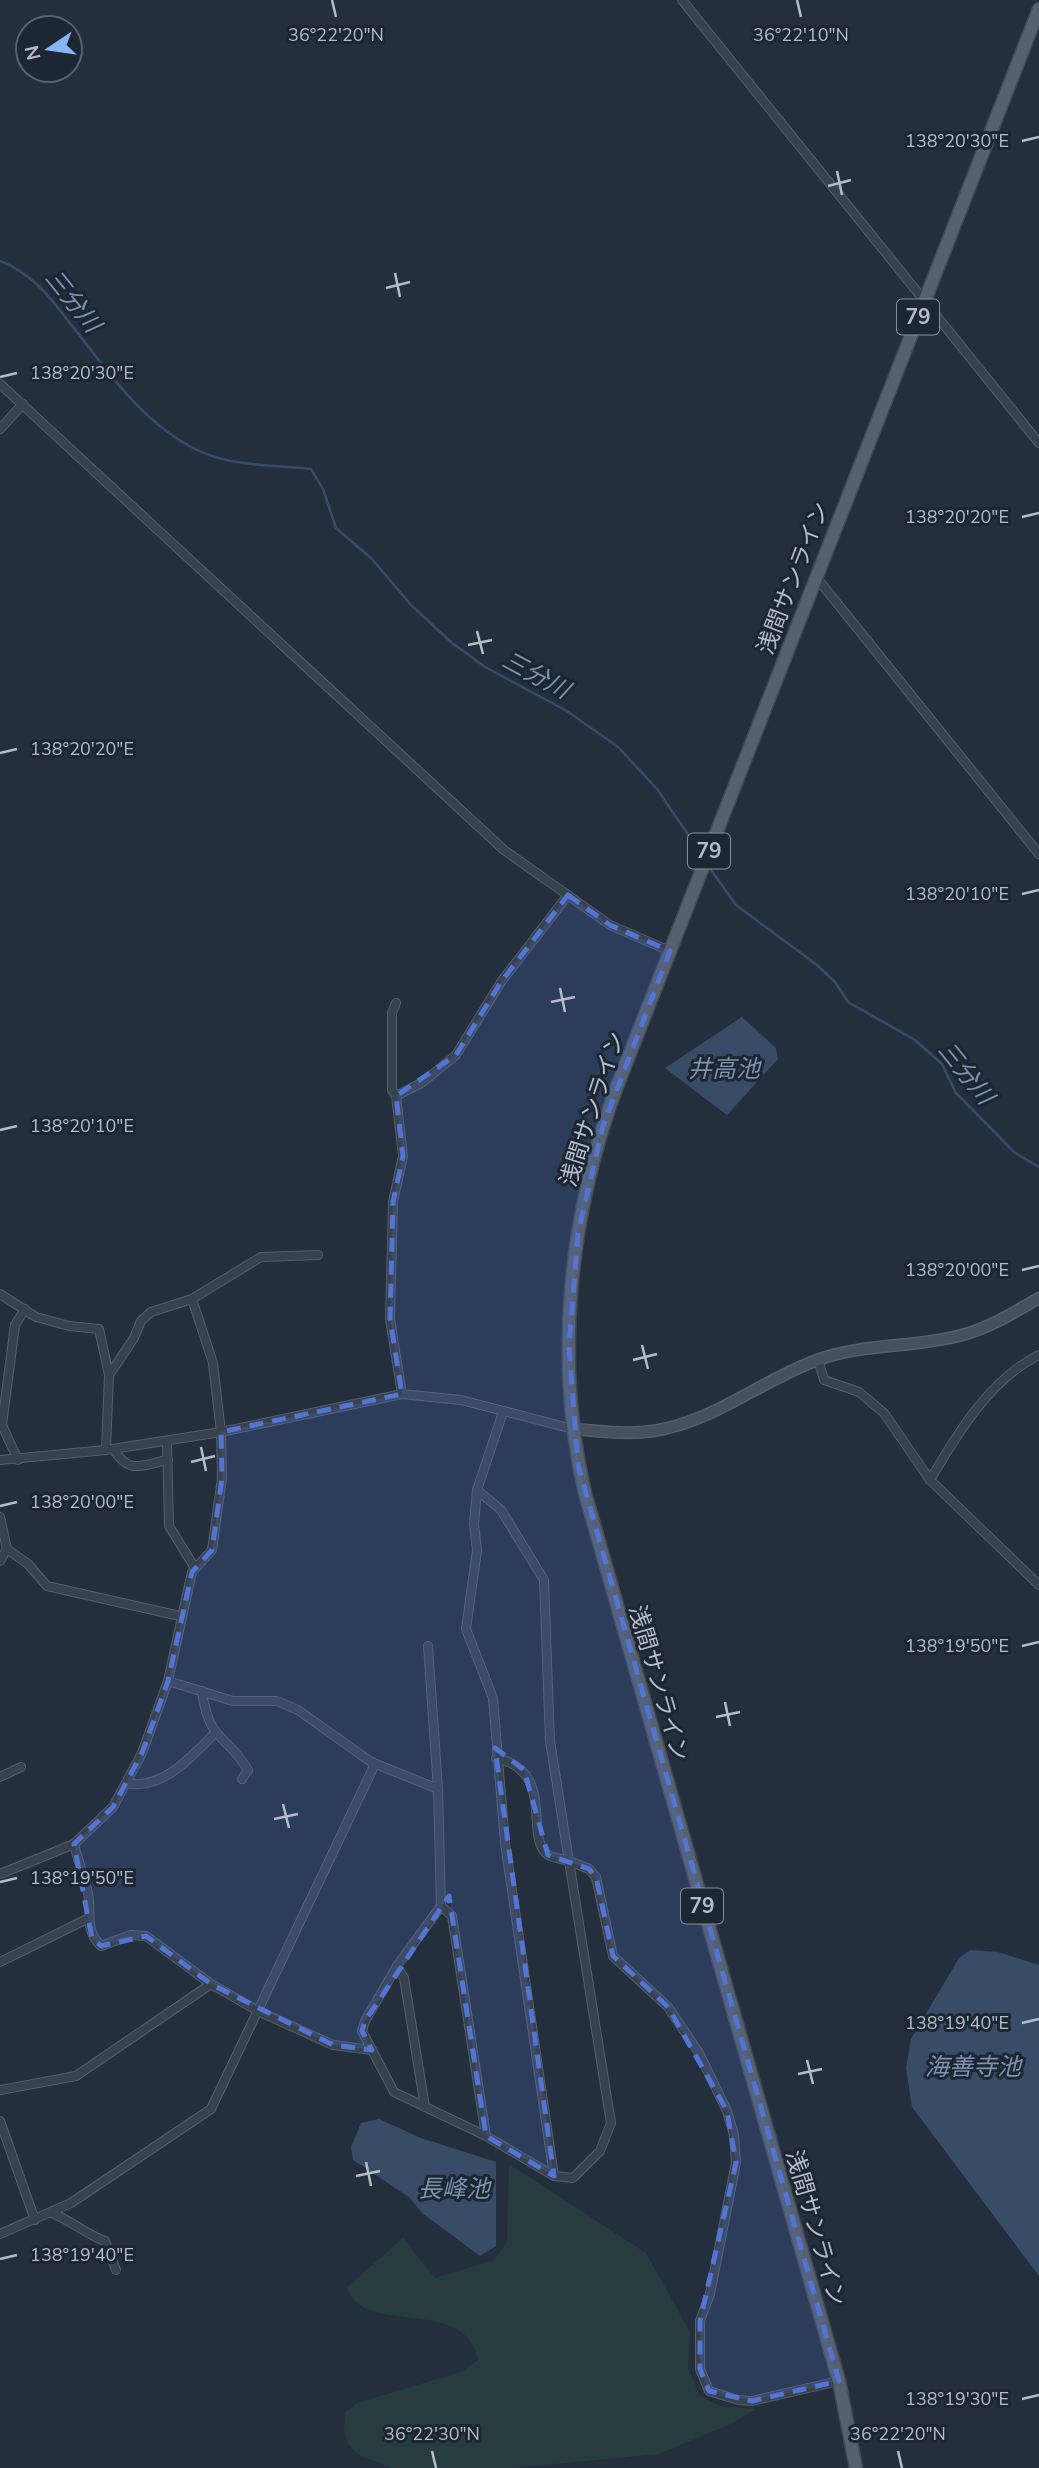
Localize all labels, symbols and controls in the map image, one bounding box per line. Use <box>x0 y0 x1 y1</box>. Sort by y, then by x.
north arrow <box>14 14 84 84</box>
text: 36°22'20"N <box>288 23 384 47</box>
text: 36°22'10"N <box>753 23 849 47</box>
text: N <box>19 43 48 62</box>
text: 138°20'30"E <box>905 129 1009 153</box>
water label: 三分川 <box>38 263 110 341</box>
road number: 79 <box>897 300 939 334</box>
text: 138°20'30"E <box>30 361 134 385</box>
street label: 浅間サンライン <box>750 497 837 659</box>
text: 138°20'20"E <box>905 505 1009 529</box>
water label: 三分川 <box>497 644 578 707</box>
text: 138°20'20"E <box>30 737 134 761</box>
road number: 79 <box>688 834 730 868</box>
text: 138°20'10"E <box>905 882 1009 906</box>
street label: 浅間サンライン <box>553 1028 632 1191</box>
water label: 三分川 <box>931 1035 1003 1113</box>
water label: 井高池 <box>688 1053 762 1085</box>
text: 138°20'10"E <box>30 1114 134 1138</box>
text: 138°20'00"E <box>905 1258 1009 1282</box>
text: 138°20'00"E <box>30 1490 134 1514</box>
street label: 浅間サンライン <box>621 1601 696 1765</box>
text: 138°19'50"E <box>905 1634 1009 1658</box>
text: 138°19'50"E <box>30 1866 134 1890</box>
road number: 79 <box>681 1888 723 1924</box>
text: 138°19'40"E <box>905 2011 1009 2035</box>
water label: 海善寺池 <box>925 2051 1023 2083</box>
street label: 浅間サンライン <box>778 2146 853 2310</box>
water label: 長峰池 <box>418 2173 492 2205</box>
text: 138°19'40"E <box>30 2243 134 2267</box>
text: 138°19'30"E <box>905 2387 1009 2411</box>
text: 36°22'30"N <box>384 2422 480 2446</box>
text: 36°22'20"N <box>850 2422 946 2446</box>

